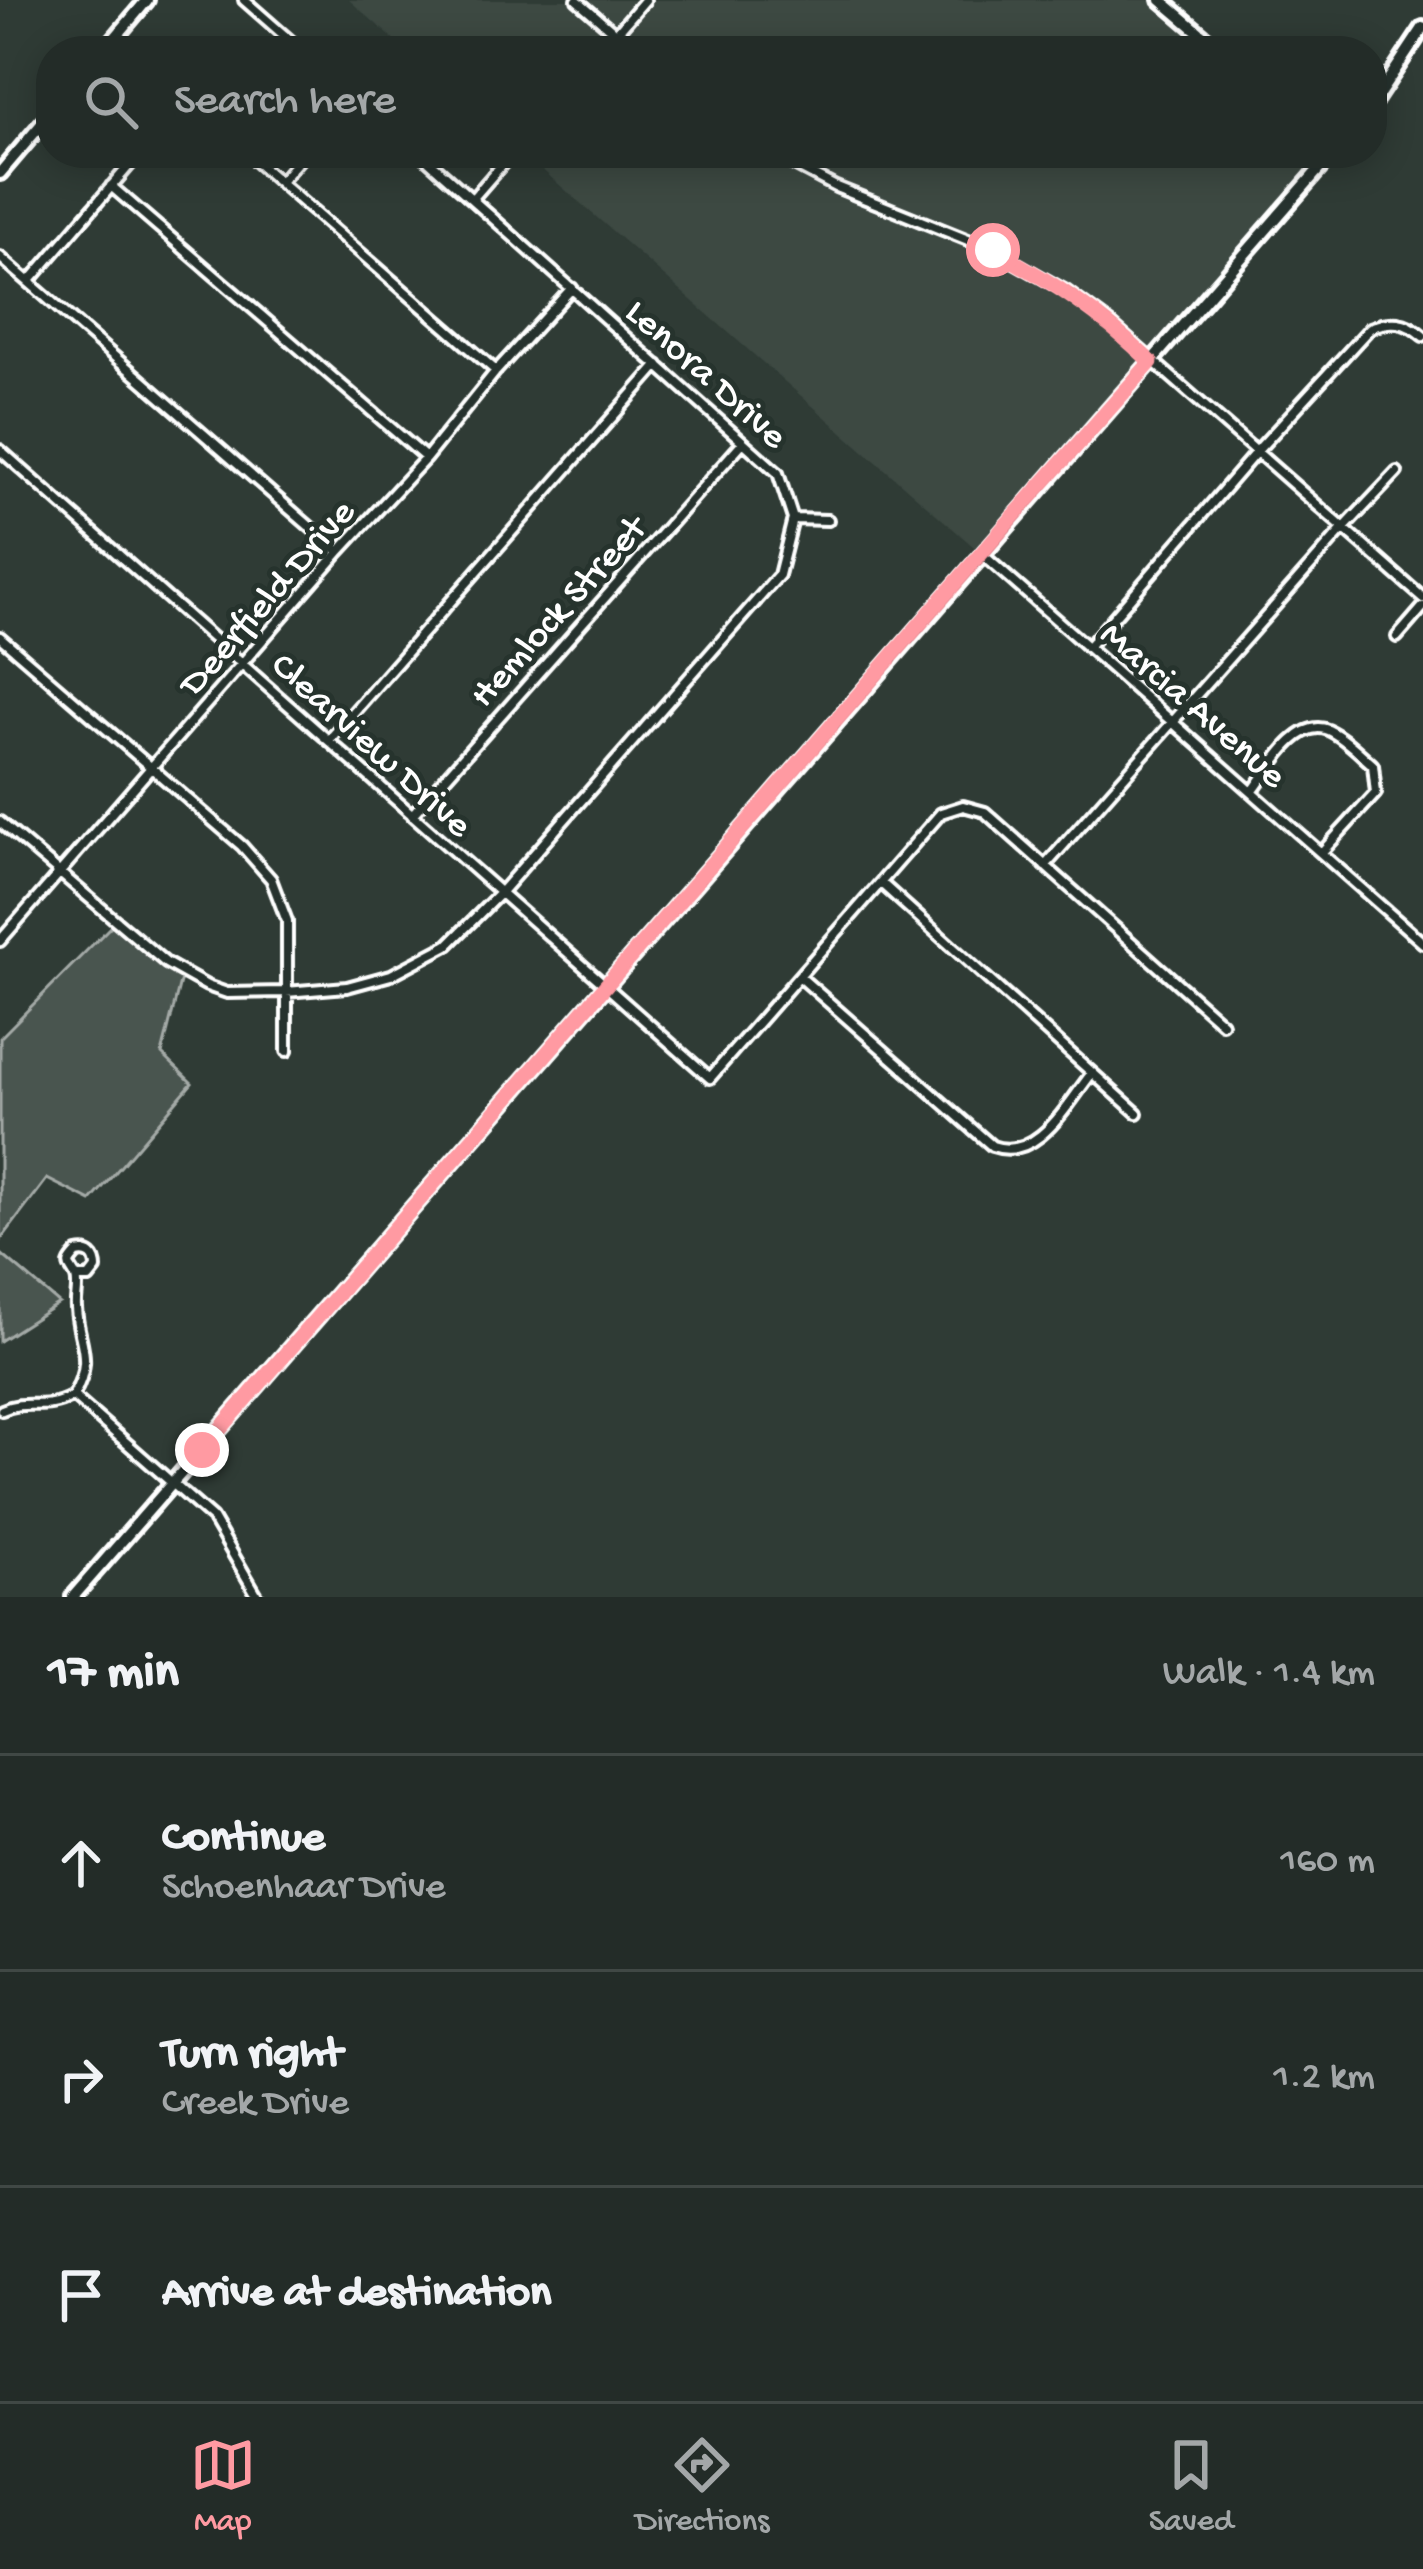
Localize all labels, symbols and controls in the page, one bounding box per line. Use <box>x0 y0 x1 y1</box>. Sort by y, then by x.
search box <box>36 36 1387 168</box>
icon: search <box>78 69 144 135</box>
text: Search here <box>174 76 396 129</box>
route start <box>966 223 1020 277</box>
street label: Lenora Drive <box>614 291 796 462</box>
street label: Deerfield Drive <box>169 491 368 710</box>
street label: Hemlock Street <box>462 506 661 719</box>
street label: Marcia Avenue <box>1089 614 1295 801</box>
street label: Clearview Drive <box>259 645 480 850</box>
route end <box>175 1423 229 1477</box>
text: 17 min <box>48 1645 179 1705</box>
text: Walk · 1.4 km <box>1163 1652 1375 1698</box>
text: Continue <box>162 1813 325 1866</box>
icon: ahead <box>48 1830 114 1896</box>
text: 160 m <box>1280 1840 1375 1886</box>
text: Schoenhaar Drive <box>162 1866 446 1912</box>
text: Turn right <box>162 2029 342 2082</box>
icon: right <box>48 2046 114 2112</box>
text: 1.2 km <box>1274 2056 1375 2102</box>
text: Creek Drive <box>162 2082 349 2128</box>
icon: arrive <box>48 2262 114 2328</box>
text: Arrive at destination <box>162 2268 551 2321</box>
tab: Map <box>190 2432 256 2542</box>
tab: Directions <box>635 2432 769 2542</box>
tab: Saved <box>1149 2432 1233 2542</box>

